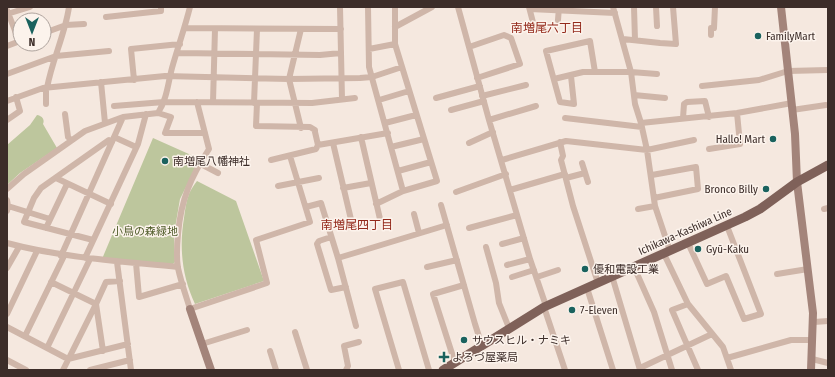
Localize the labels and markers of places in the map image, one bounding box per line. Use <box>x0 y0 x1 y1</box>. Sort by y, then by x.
place label: FamilyMart <box>766 30 816 43</box>
marker: FamilyMart <box>753 31 763 41</box>
place label: Hallo! Mart <box>716 133 765 146</box>
marker: Hallo! Mart <box>768 134 778 144</box>
place label: 南増尾八幡神社 <box>173 155 250 168</box>
marker: 南増尾八幡神社 <box>160 156 170 166</box>
place label: Bronco Billy <box>705 183 758 196</box>
marker: Bronco Billy <box>761 184 771 194</box>
place label: Gyū-Kaku <box>706 243 749 256</box>
marker: Gyū-Kaku <box>693 244 703 254</box>
place label: 優和電設工業 <box>593 263 659 276</box>
marker: 優和電設工業 <box>580 264 590 274</box>
place label: 7-Eleven <box>580 304 618 317</box>
marker: 7-Eleven <box>567 305 577 315</box>
place label: サウスヒル・ナミキ <box>472 334 571 347</box>
marker: サウスヒル・ナミキ <box>459 335 469 345</box>
place label: よろづ屋薬局 <box>452 351 518 364</box>
marker: よろづ屋薬局 <box>439 352 449 362</box>

